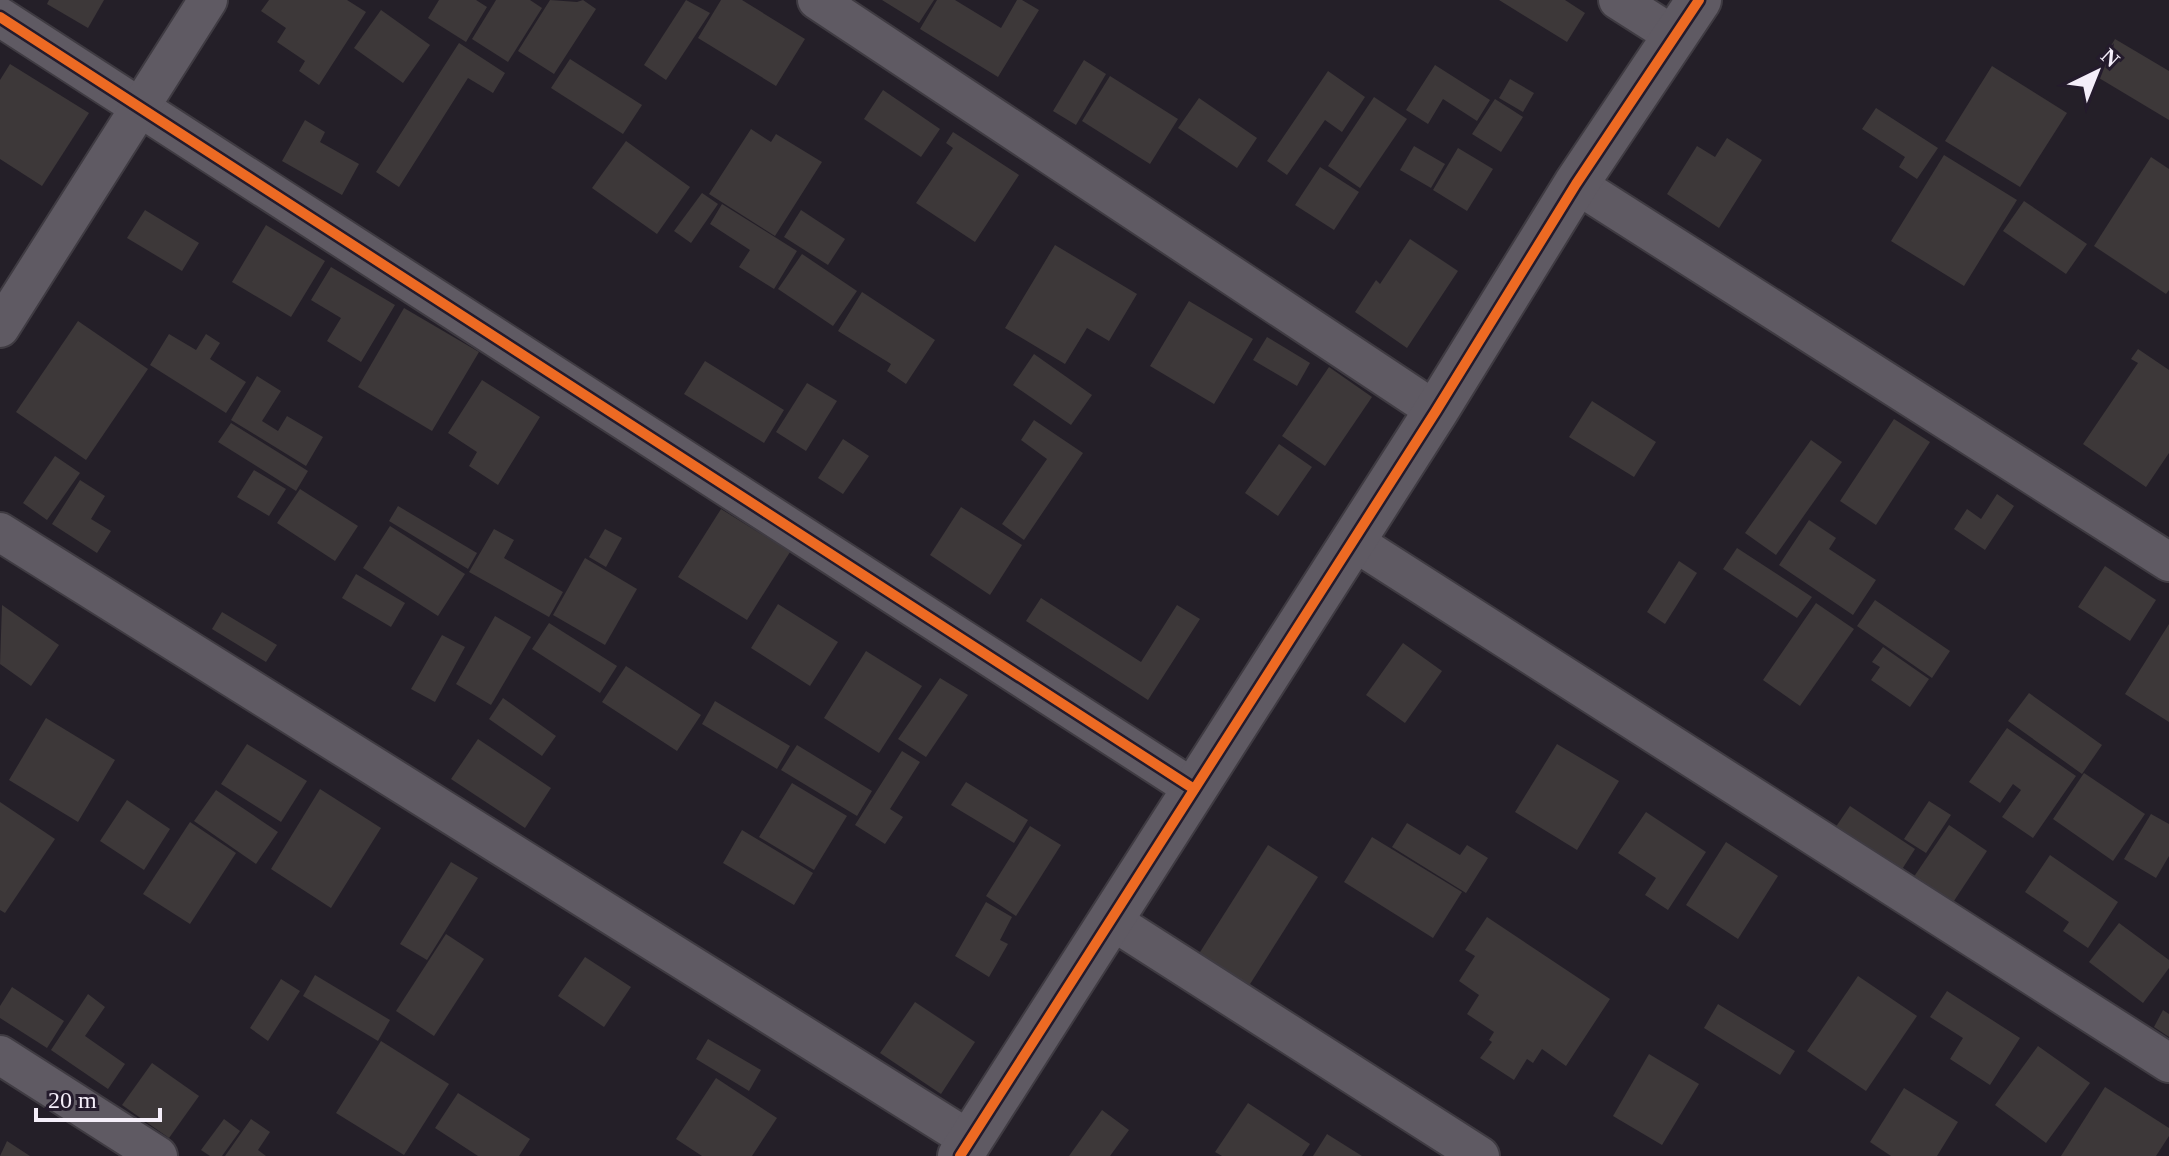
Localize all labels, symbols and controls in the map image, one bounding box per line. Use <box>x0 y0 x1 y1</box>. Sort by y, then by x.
north arrow <box>2057 32 2137 112</box>
text: N <box>2096 43 2125 72</box>
scale bar <box>36 1072 160 1122</box>
text: 20 m <box>48 1087 97 1113</box>

